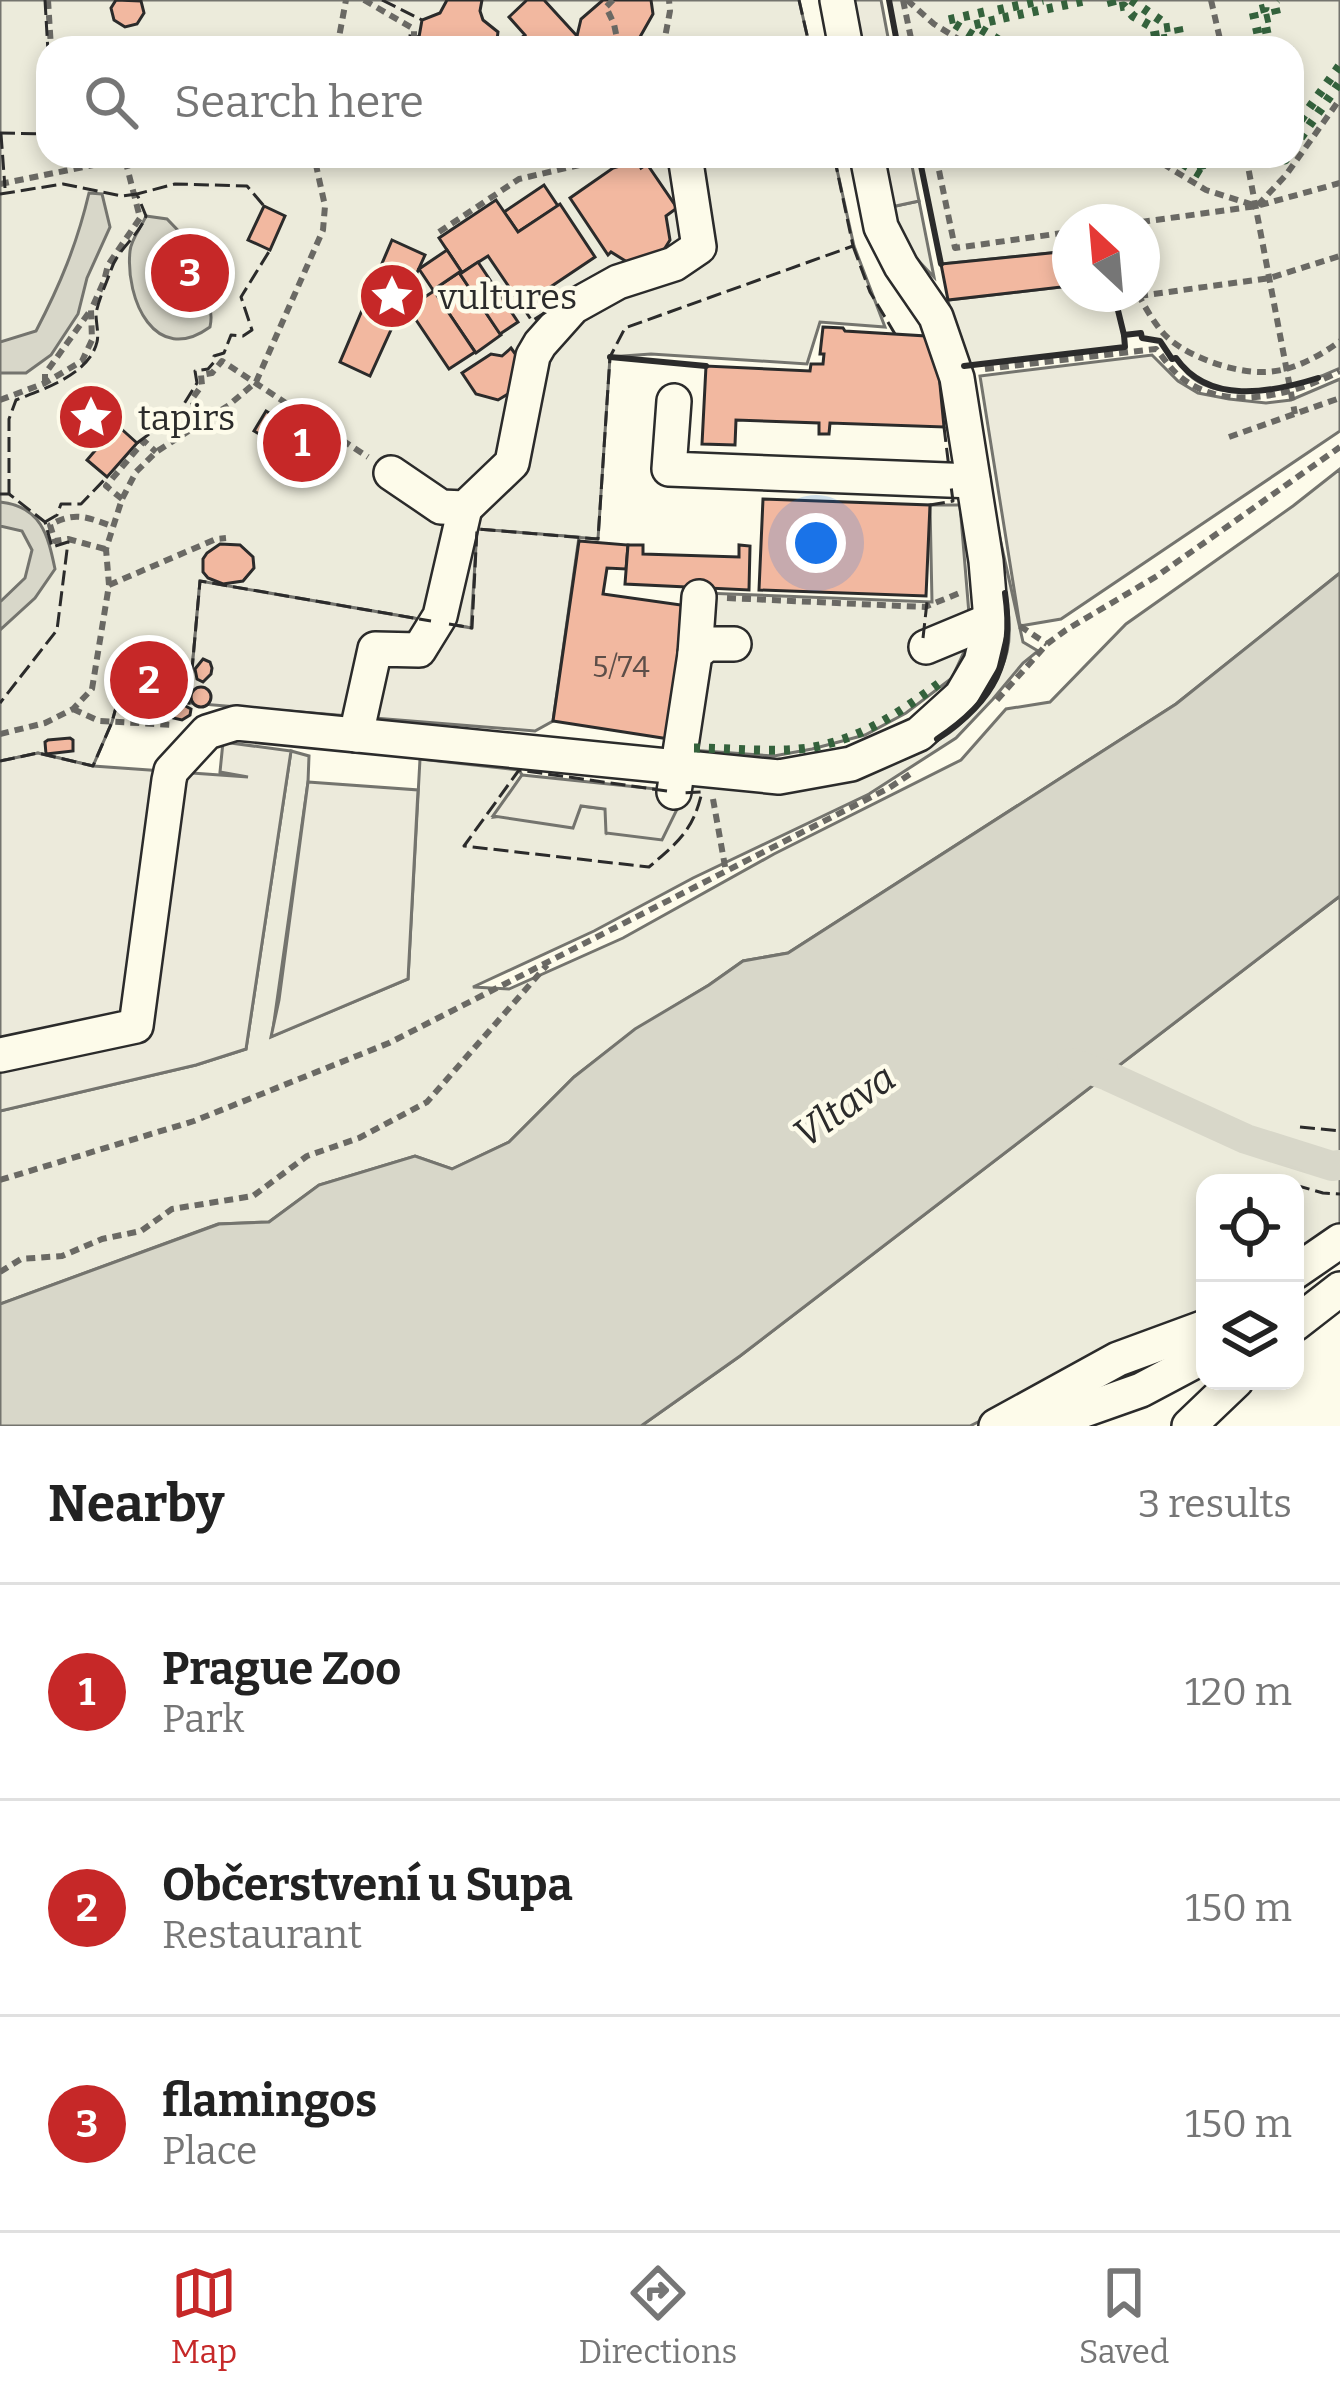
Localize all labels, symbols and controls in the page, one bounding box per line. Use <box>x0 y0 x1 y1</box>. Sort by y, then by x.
search box <box>36 36 1304 168</box>
icon: search <box>78 69 144 135</box>
text: Search here <box>174 75 424 129</box>
north arrow <box>1052 204 1160 312</box>
pin: 3 <box>151 228 229 318</box>
place icon: vultures <box>357 261 427 331</box>
place label: vultures <box>437 275 577 319</box>
place icon: tapirs <box>56 382 126 452</box>
place label: tapirs <box>138 396 235 440</box>
pin: 1 <box>263 398 341 488</box>
your location <box>786 513 846 573</box>
pin: 2 <box>110 635 188 725</box>
house number: 5/74 <box>592 649 650 685</box>
water label: Vltava <box>785 1054 904 1157</box>
map controls <box>1196 1174 1304 1390</box>
button: locate <box>1196 1174 1304 1282</box>
button: layers <box>1196 1282 1304 1390</box>
text: Nearby <box>48 1473 224 1535</box>
text: 3 results <box>1138 1481 1292 1527</box>
text: Prague Zoo <box>162 1642 401 1696</box>
text: 1 <box>79 1669 95 1715</box>
text: 120 m <box>1185 1669 1292 1715</box>
text: Park <box>162 1696 244 1742</box>
text: Občerstvení u Supa <box>162 1858 573 1912</box>
text: 2 <box>76 1885 98 1931</box>
text: 150 m <box>1185 1885 1292 1931</box>
text: Restaurant <box>162 1912 362 1958</box>
text: flamingos <box>162 2074 377 2128</box>
text: 3 <box>76 2101 98 2147</box>
text: 150 m <box>1185 2101 1292 2147</box>
text: Place <box>162 2128 257 2174</box>
tab: Map <box>171 2260 237 2372</box>
tab: Directions <box>579 2260 737 2372</box>
tab: Saved <box>1079 2260 1169 2372</box>

